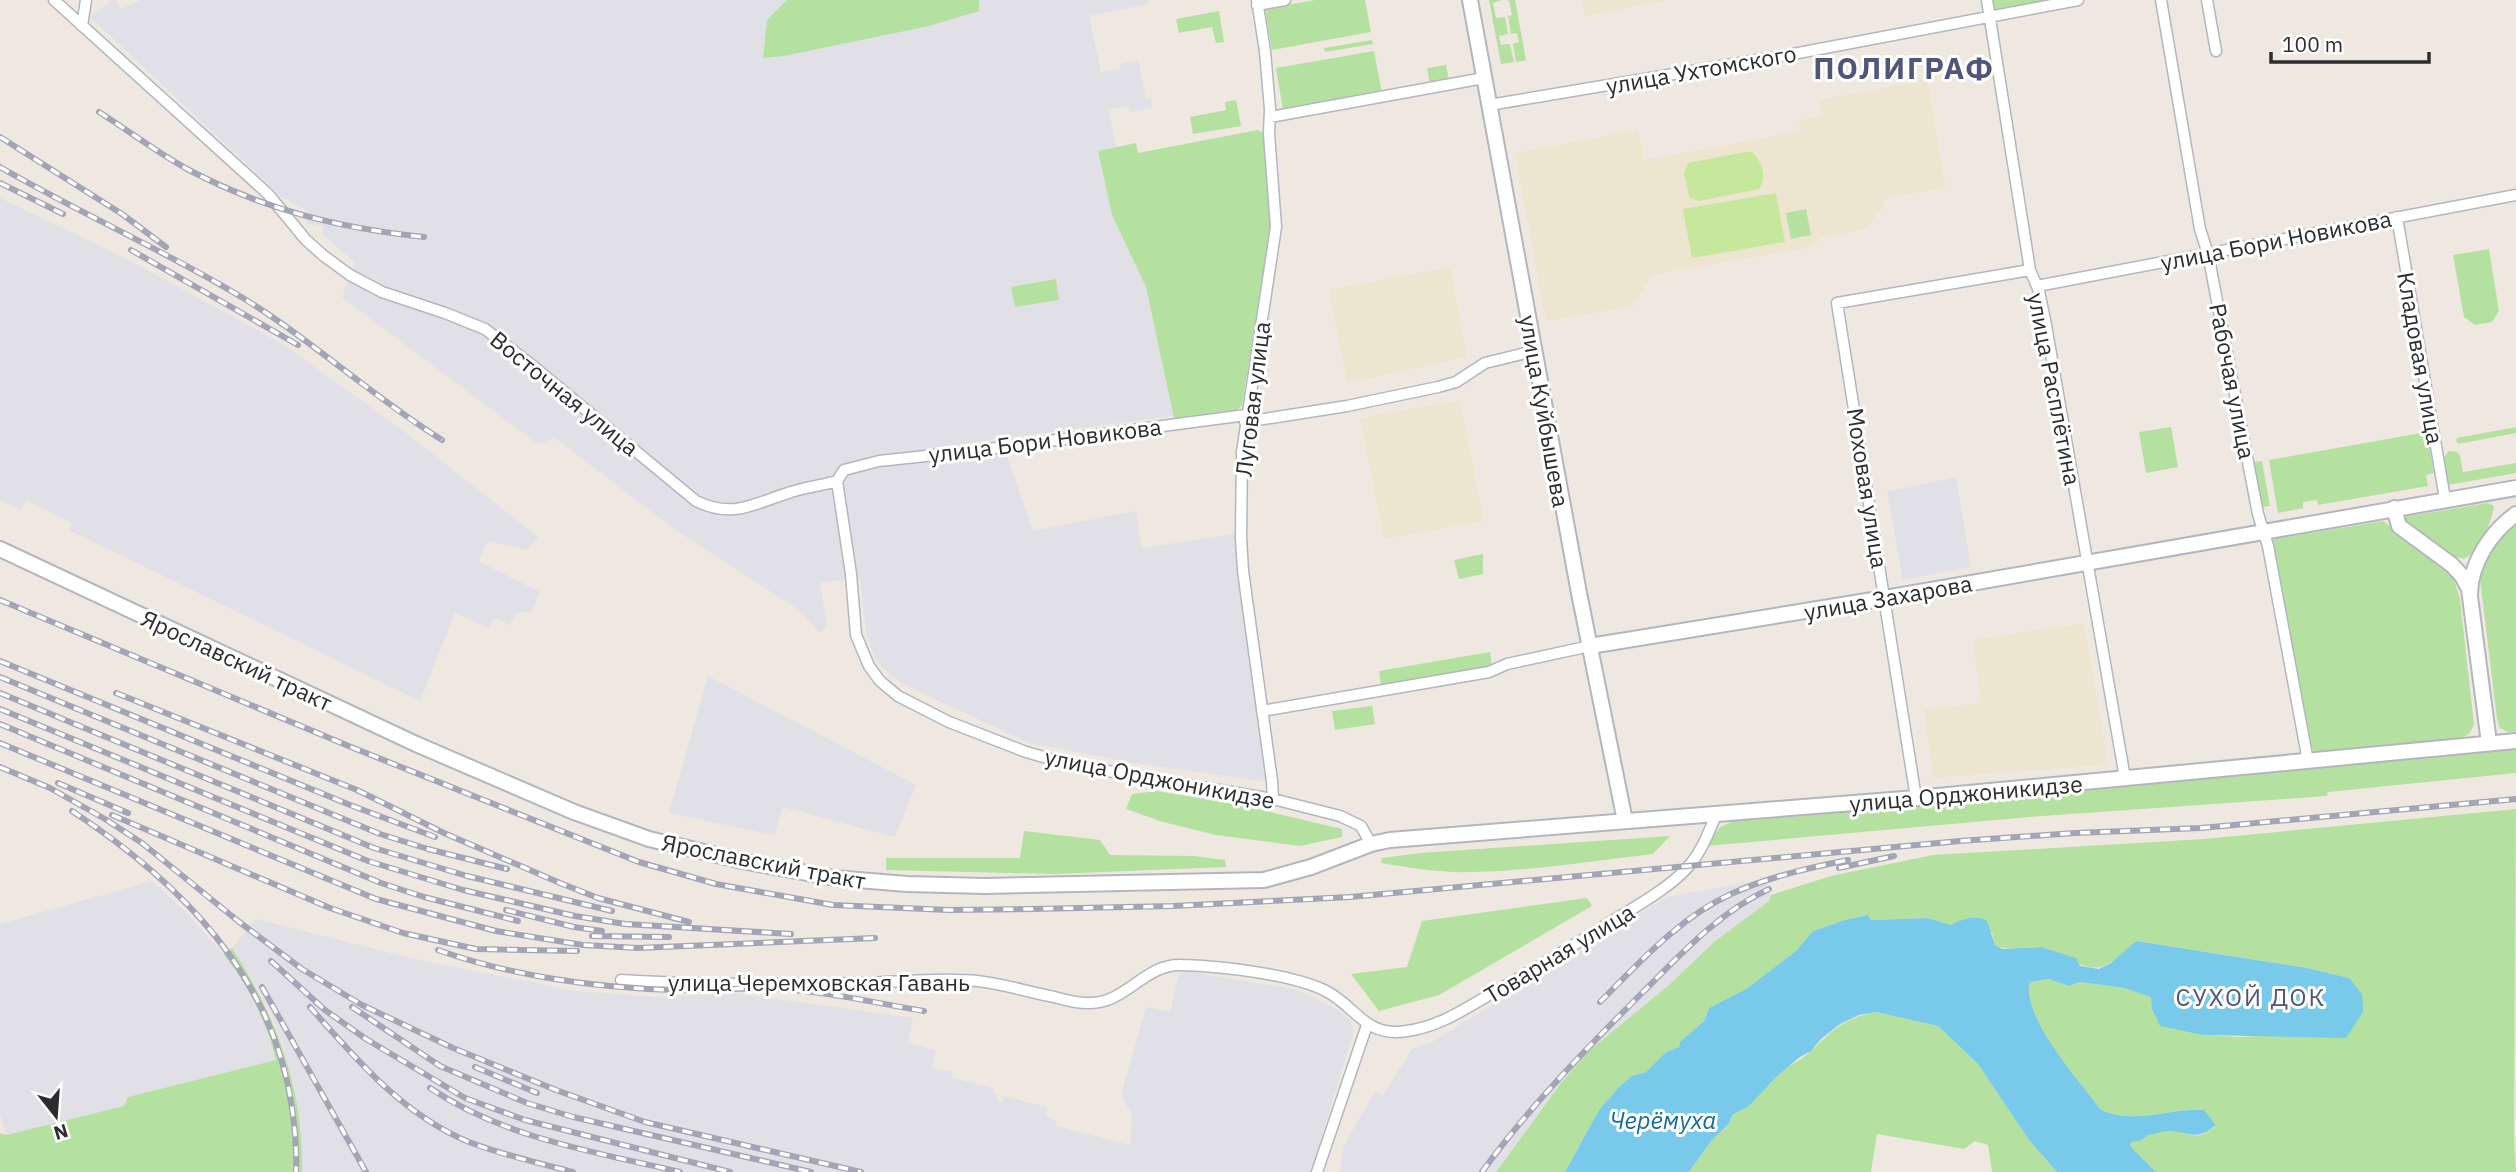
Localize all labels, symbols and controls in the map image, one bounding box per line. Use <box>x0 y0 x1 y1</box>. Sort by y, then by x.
scale bar <box>2271 21 2428 65</box>
text: 100 m <box>2282 30 2343 58</box>
street label: улица Ухтомского <box>1604 38 1798 100</box>
district label: ПОЛИГРАФ <box>1813 48 1995 87</box>
street label: улица Бори Новикова <box>2158 203 2394 277</box>
street label: Кладовая улица <box>2391 270 2451 446</box>
street label: улица Расплётина <box>2022 290 2088 488</box>
street label: Рабочая улица <box>2203 301 2263 461</box>
street label: улица Куйбышева <box>1513 313 1577 509</box>
street label: Луговая улица <box>1228 320 1276 478</box>
street label: Восточная улица <box>485 324 645 462</box>
street label: Моховая улица <box>1841 406 1895 570</box>
street label: улица Бори Новикова <box>927 411 1163 469</box>
street label: улица Захарова <box>1802 567 1974 627</box>
street label: Ярославский тракт <box>137 603 337 717</box>
street label: улица Орджоникидзе <box>1042 741 1278 815</box>
street label: улица Орджоникидзе <box>1848 768 2084 818</box>
street label: Ярославский тракт <box>659 826 869 896</box>
street label: Товарная улица <box>1478 896 1640 1010</box>
street label: улица Черемховская Гавань <box>668 967 970 997</box>
district label: СУХОЙ ДОК <box>2176 981 2326 1013</box>
north arrow <box>21 1081 91 1151</box>
water label: Черёмуха <box>1610 1104 1716 1136</box>
text: N <box>51 1119 71 1146</box>

